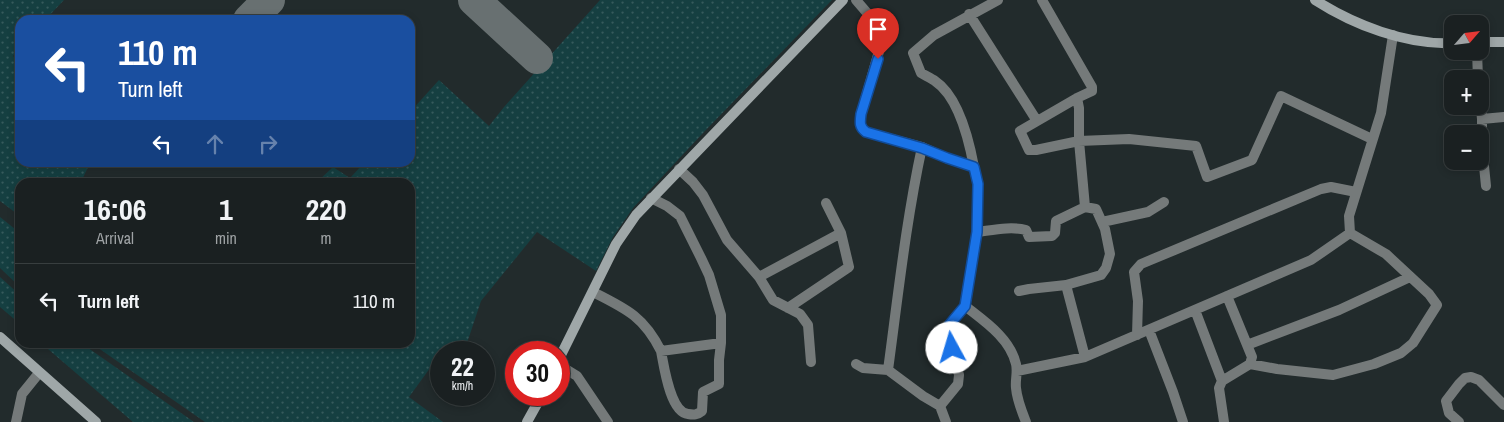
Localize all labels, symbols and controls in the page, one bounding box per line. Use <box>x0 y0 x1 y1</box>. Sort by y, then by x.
pin <box>857 8 899 59</box>
icon: arrive <box>864 15 892 43</box>
north arrow <box>1444 15 1489 60</box>
map controls <box>1444 15 1489 170</box>
text: 110 m <box>118 29 198 76</box>
icon: left <box>35 35 100 100</box>
button: + <box>1444 70 1489 115</box>
text: Turn left <box>118 74 183 104</box>
button: − <box>1444 125 1489 170</box>
icon: left <box>148 130 176 158</box>
icon: ahead <box>201 130 229 158</box>
icon: right <box>254 130 282 158</box>
text: 16:06 <box>84 189 146 229</box>
text: 1 <box>219 189 233 229</box>
text: 220 <box>305 189 346 229</box>
text: Arrival <box>96 227 134 249</box>
text: min <box>215 227 237 249</box>
text: m <box>320 227 331 249</box>
icon: left <box>35 287 63 315</box>
text: Turn left <box>78 288 139 314</box>
text: 110 m <box>353 288 395 314</box>
position arrow <box>925 321 977 373</box>
speed limit sign: 30 <box>505 341 570 406</box>
text: 22 <box>451 350 474 384</box>
text: km/h <box>452 378 473 394</box>

